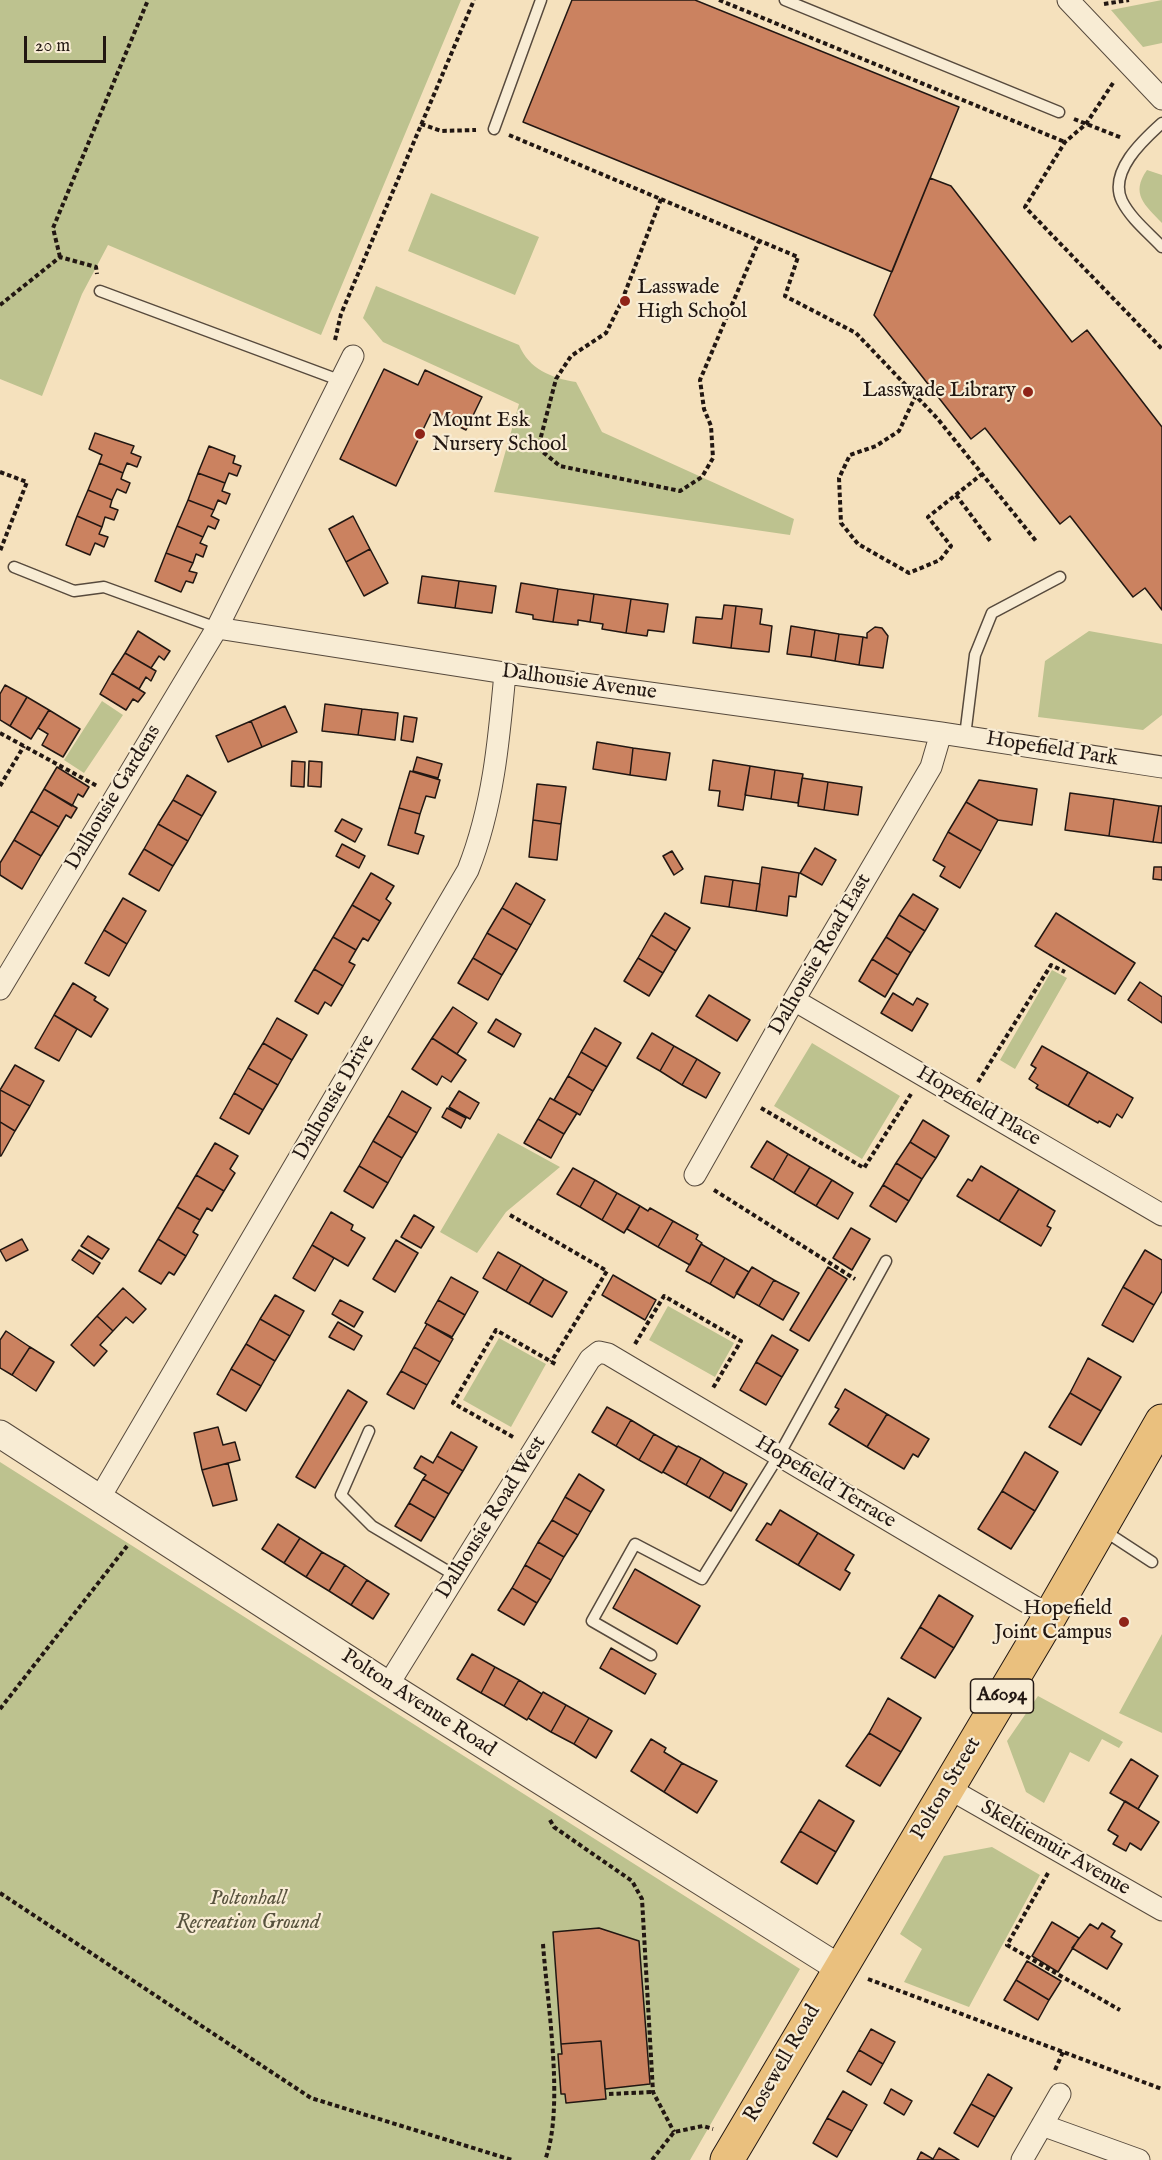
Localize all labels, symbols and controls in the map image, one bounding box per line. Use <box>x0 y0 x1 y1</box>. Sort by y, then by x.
scale bar <box>27 24 110 62</box>
text: 20 m <box>35 35 70 58</box>
place label: Lasswade High School <box>637 276 747 326</box>
marker: Lasswade High School <box>618 294 632 308</box>
place label: Lasswade Library <box>862 379 1016 405</box>
marker: Lasswade Library <box>1021 385 1035 399</box>
place label: Mount Esk Nursery School <box>432 409 567 459</box>
marker: Mount Esk Nursery School <box>413 427 427 441</box>
street label: Dalhousie Avenue <box>500 660 658 706</box>
street label: Dalhousie Gardens <box>61 721 167 875</box>
street label: Hopefield Park <box>984 727 1120 773</box>
street label: Dalhousie Road East <box>765 870 877 1040</box>
street label: Dalhousie Drive <box>289 1031 381 1165</box>
street label: Hopefield Place <box>912 1061 1044 1153</box>
street label: Hopefield Terrace <box>750 1431 900 1535</box>
street label: Dalhousie Road West <box>432 1432 552 1604</box>
place label: Hopefield Joint Campus <box>994 1597 1112 1647</box>
marker: Hopefield Joint Campus <box>1117 1615 1131 1629</box>
street label: Polton Avenue Road <box>336 1645 500 1763</box>
road number: A6094 <box>970 1679 1034 1713</box>
street label: Polton Street <box>907 1733 987 1845</box>
street label: Skeltiemuir Avenue <box>976 1796 1134 1902</box>
park label: Poltonhall Recreation Ground <box>176 1887 320 1937</box>
street label: Rosewell Road <box>739 2001 827 2127</box>

